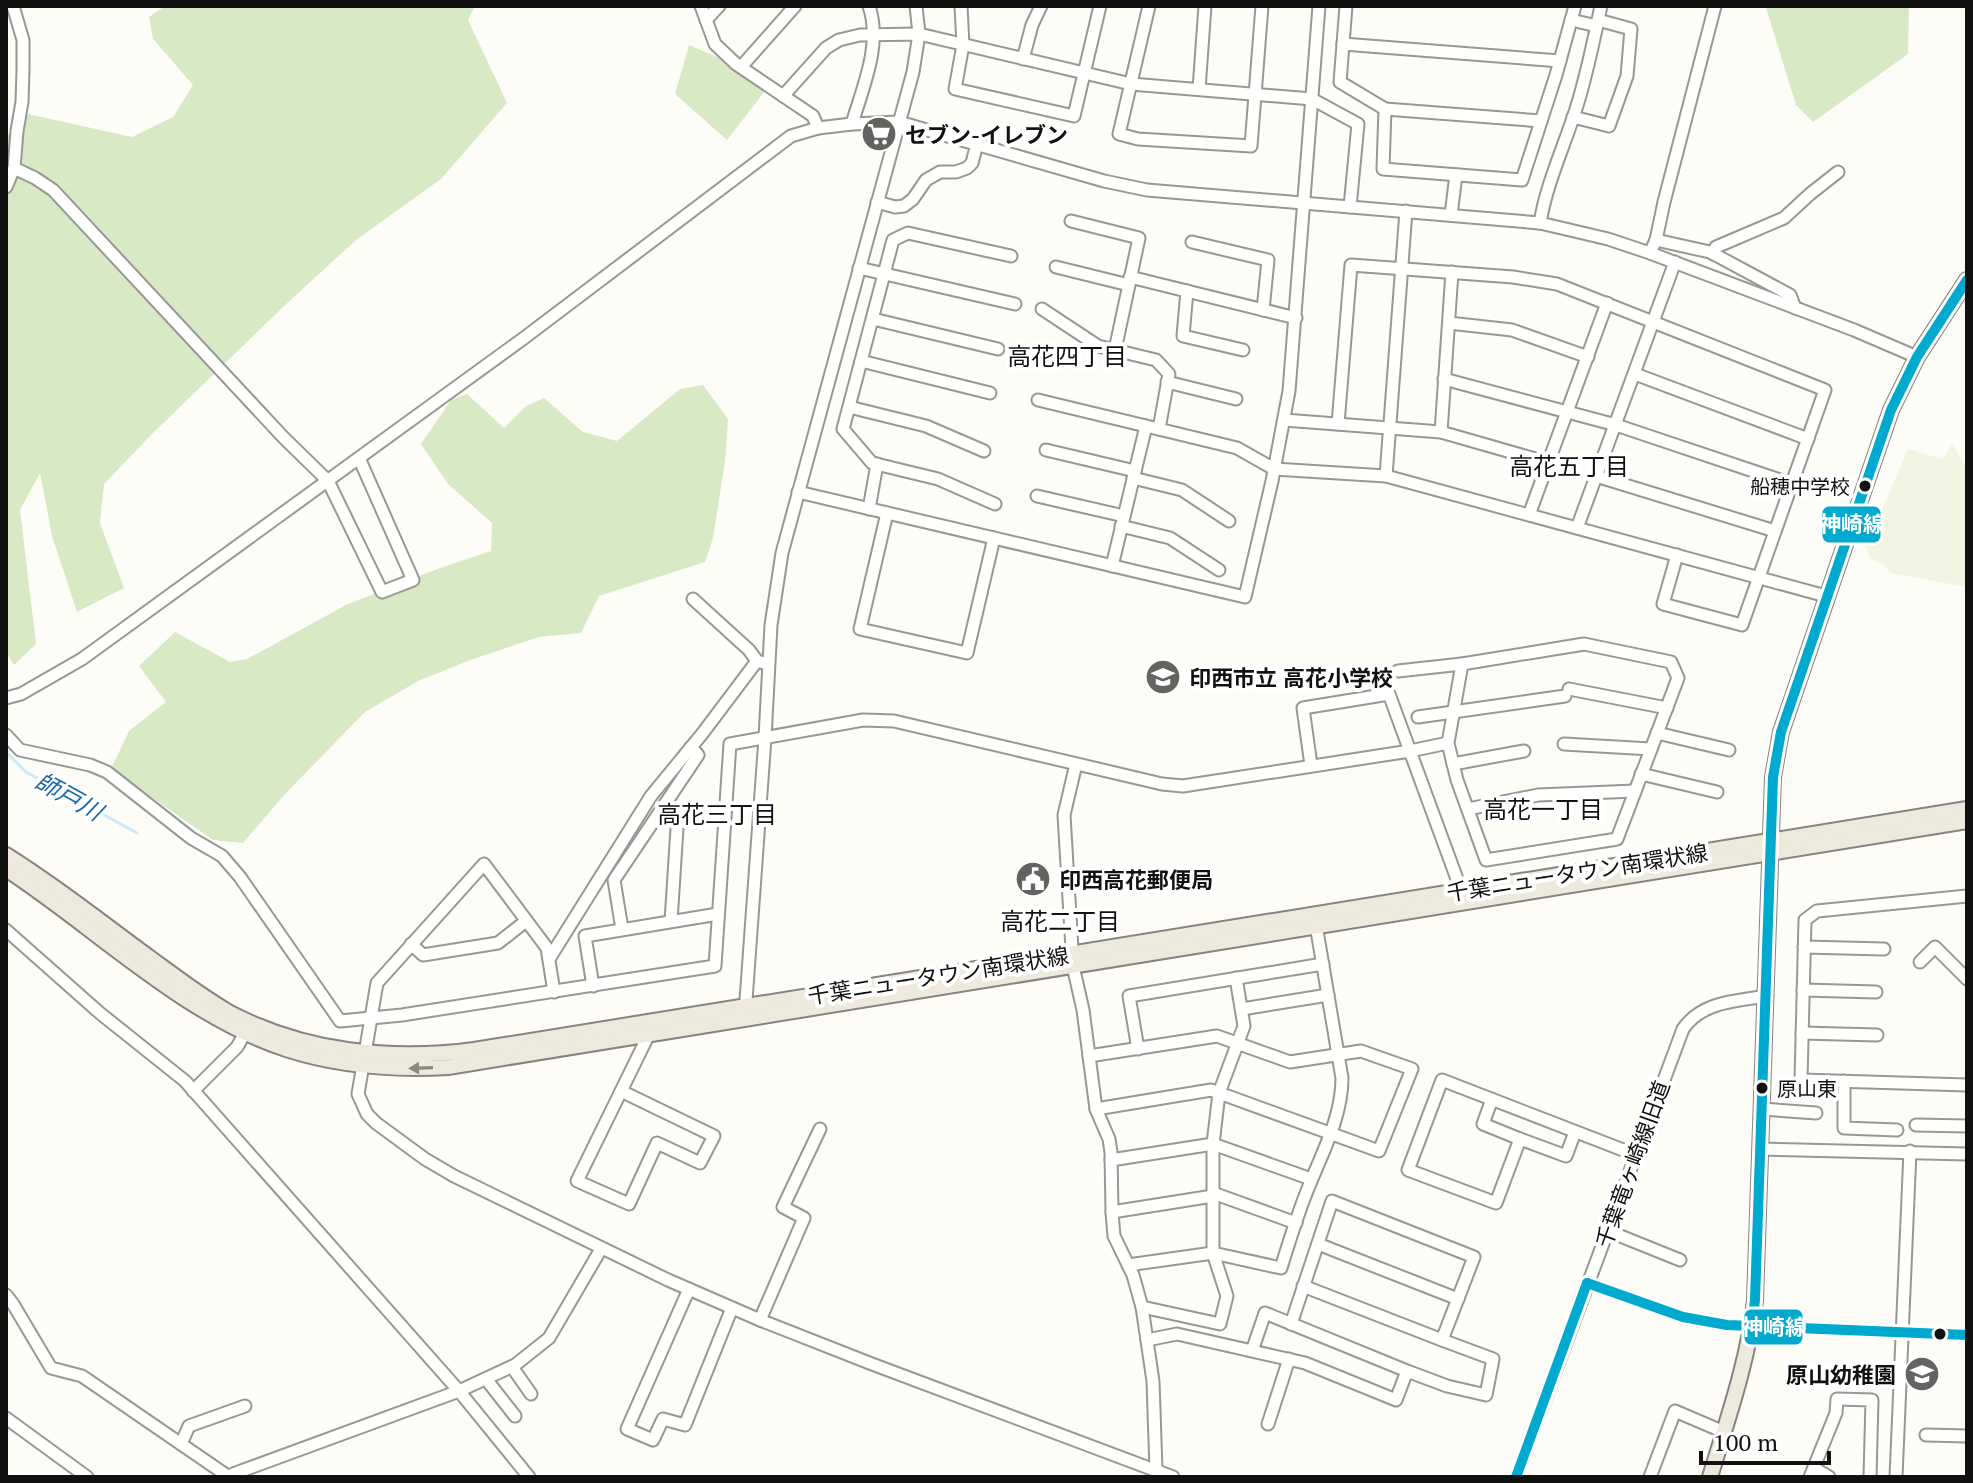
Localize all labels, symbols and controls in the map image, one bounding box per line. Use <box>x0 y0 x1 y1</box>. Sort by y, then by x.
supermarket icon: セブン-イレブン <box>860 115 898 153</box>
place label: セブン-イレブン <box>905 120 1068 149</box>
district label: 高花四丁目 <box>1007 340 1127 372</box>
district label: 高花五丁目 <box>1509 450 1629 482</box>
place label: 船穂中学校 <box>1750 473 1850 500</box>
marker: 船穂中学校 <box>1857 478 1873 494</box>
line badge: 神崎線 <box>1821 505 1882 544</box>
text: 神崎線 <box>1819 509 1885 538</box>
school or university icon: 印西市立 高花小学校 <box>1144 658 1182 696</box>
place label: 印西市立 高花小学校 <box>1189 663 1393 692</box>
water label: 師戸川 <box>30 765 111 829</box>
district label: 高花一丁目 <box>1483 793 1603 825</box>
district label: 高花三丁目 <box>657 798 777 830</box>
street label: 千葉ニュータウン南環状線 <box>1444 837 1710 907</box>
public building icon: 印西高花郵便局 <box>1014 860 1052 898</box>
place label: 印西高花郵便局 <box>1059 865 1213 894</box>
district label: 高花二丁目 <box>1000 905 1120 937</box>
street label: 千葉ニュータウン南環状線 <box>805 940 1071 1010</box>
one-way arrow <box>408 1062 433 1075</box>
place label: 原山東 <box>1777 1075 1837 1102</box>
street label: 千葉竜ヶ崎線旧道 <box>1588 1076 1676 1252</box>
marker: 原山東 <box>1754 1080 1770 1096</box>
line badge: 神崎線 <box>1743 1308 1804 1346</box>
text: 神崎線 <box>1741 1312 1807 1341</box>
unlabelled marker <box>1932 1326 1948 1342</box>
school or university icon: 原山幼稚園 <box>1903 1355 1941 1393</box>
place label: 原山幼稚園 <box>1786 1360 1896 1389</box>
scale bar <box>1701 1415 1829 1465</box>
text: 100 m <box>1713 1426 1778 1458</box>

